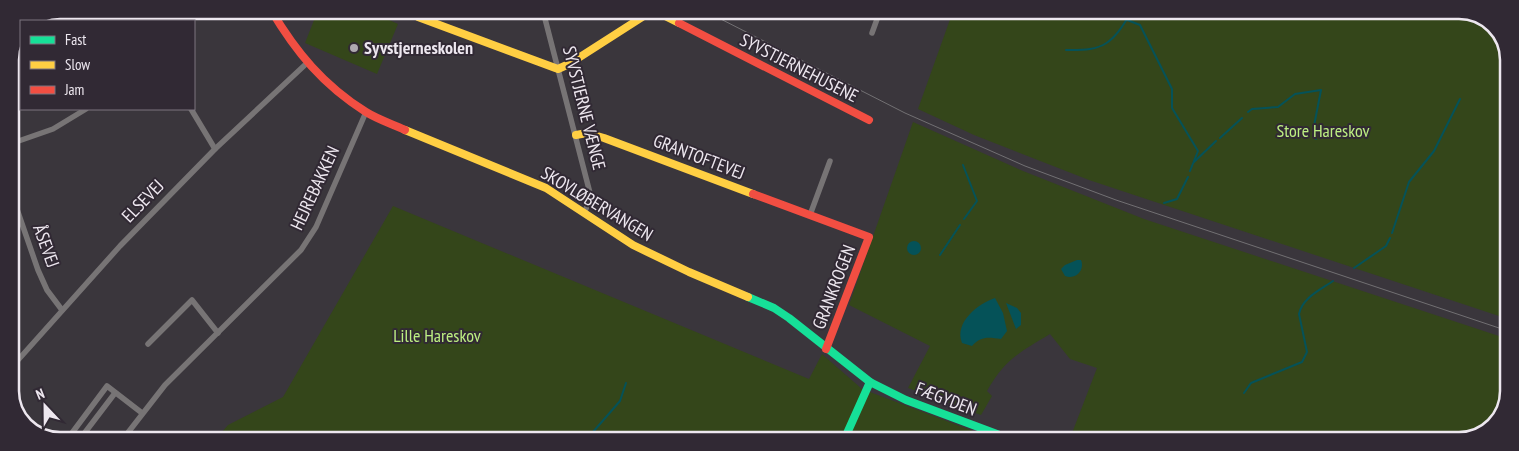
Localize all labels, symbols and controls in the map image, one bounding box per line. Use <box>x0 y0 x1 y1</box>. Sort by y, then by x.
legend <box>20 20 195 110</box>
street label: SYVSTJERNEHUSENE <box>736 28 862 107</box>
text: Fast <box>65 30 86 49</box>
place label: Syvstjerneskolen <box>364 36 473 59</box>
marker: Syvstjerneskolen <box>348 42 360 54</box>
street label: SYVSTJERNE VÆNGE <box>558 44 611 172</box>
text: Slow <box>65 55 90 74</box>
text: Jam <box>64 80 84 99</box>
park label: Store Hareskov <box>1276 119 1370 142</box>
street label: GRANTOFTEVEJ <box>650 129 748 184</box>
street label: HEJREBAKKEN <box>285 142 344 234</box>
street label: SKOVLØBERVANGEN <box>537 161 657 246</box>
street label: ELSEVEJ <box>117 174 169 227</box>
street label: ÅSEVEJ <box>28 221 65 271</box>
street label: GRANKROGEN <box>807 241 860 332</box>
park label: Lille Hareskov <box>393 324 481 347</box>
street label: FÆGYDEN <box>912 376 980 421</box>
north arrow <box>20 381 70 431</box>
text: N <box>33 384 47 404</box>

